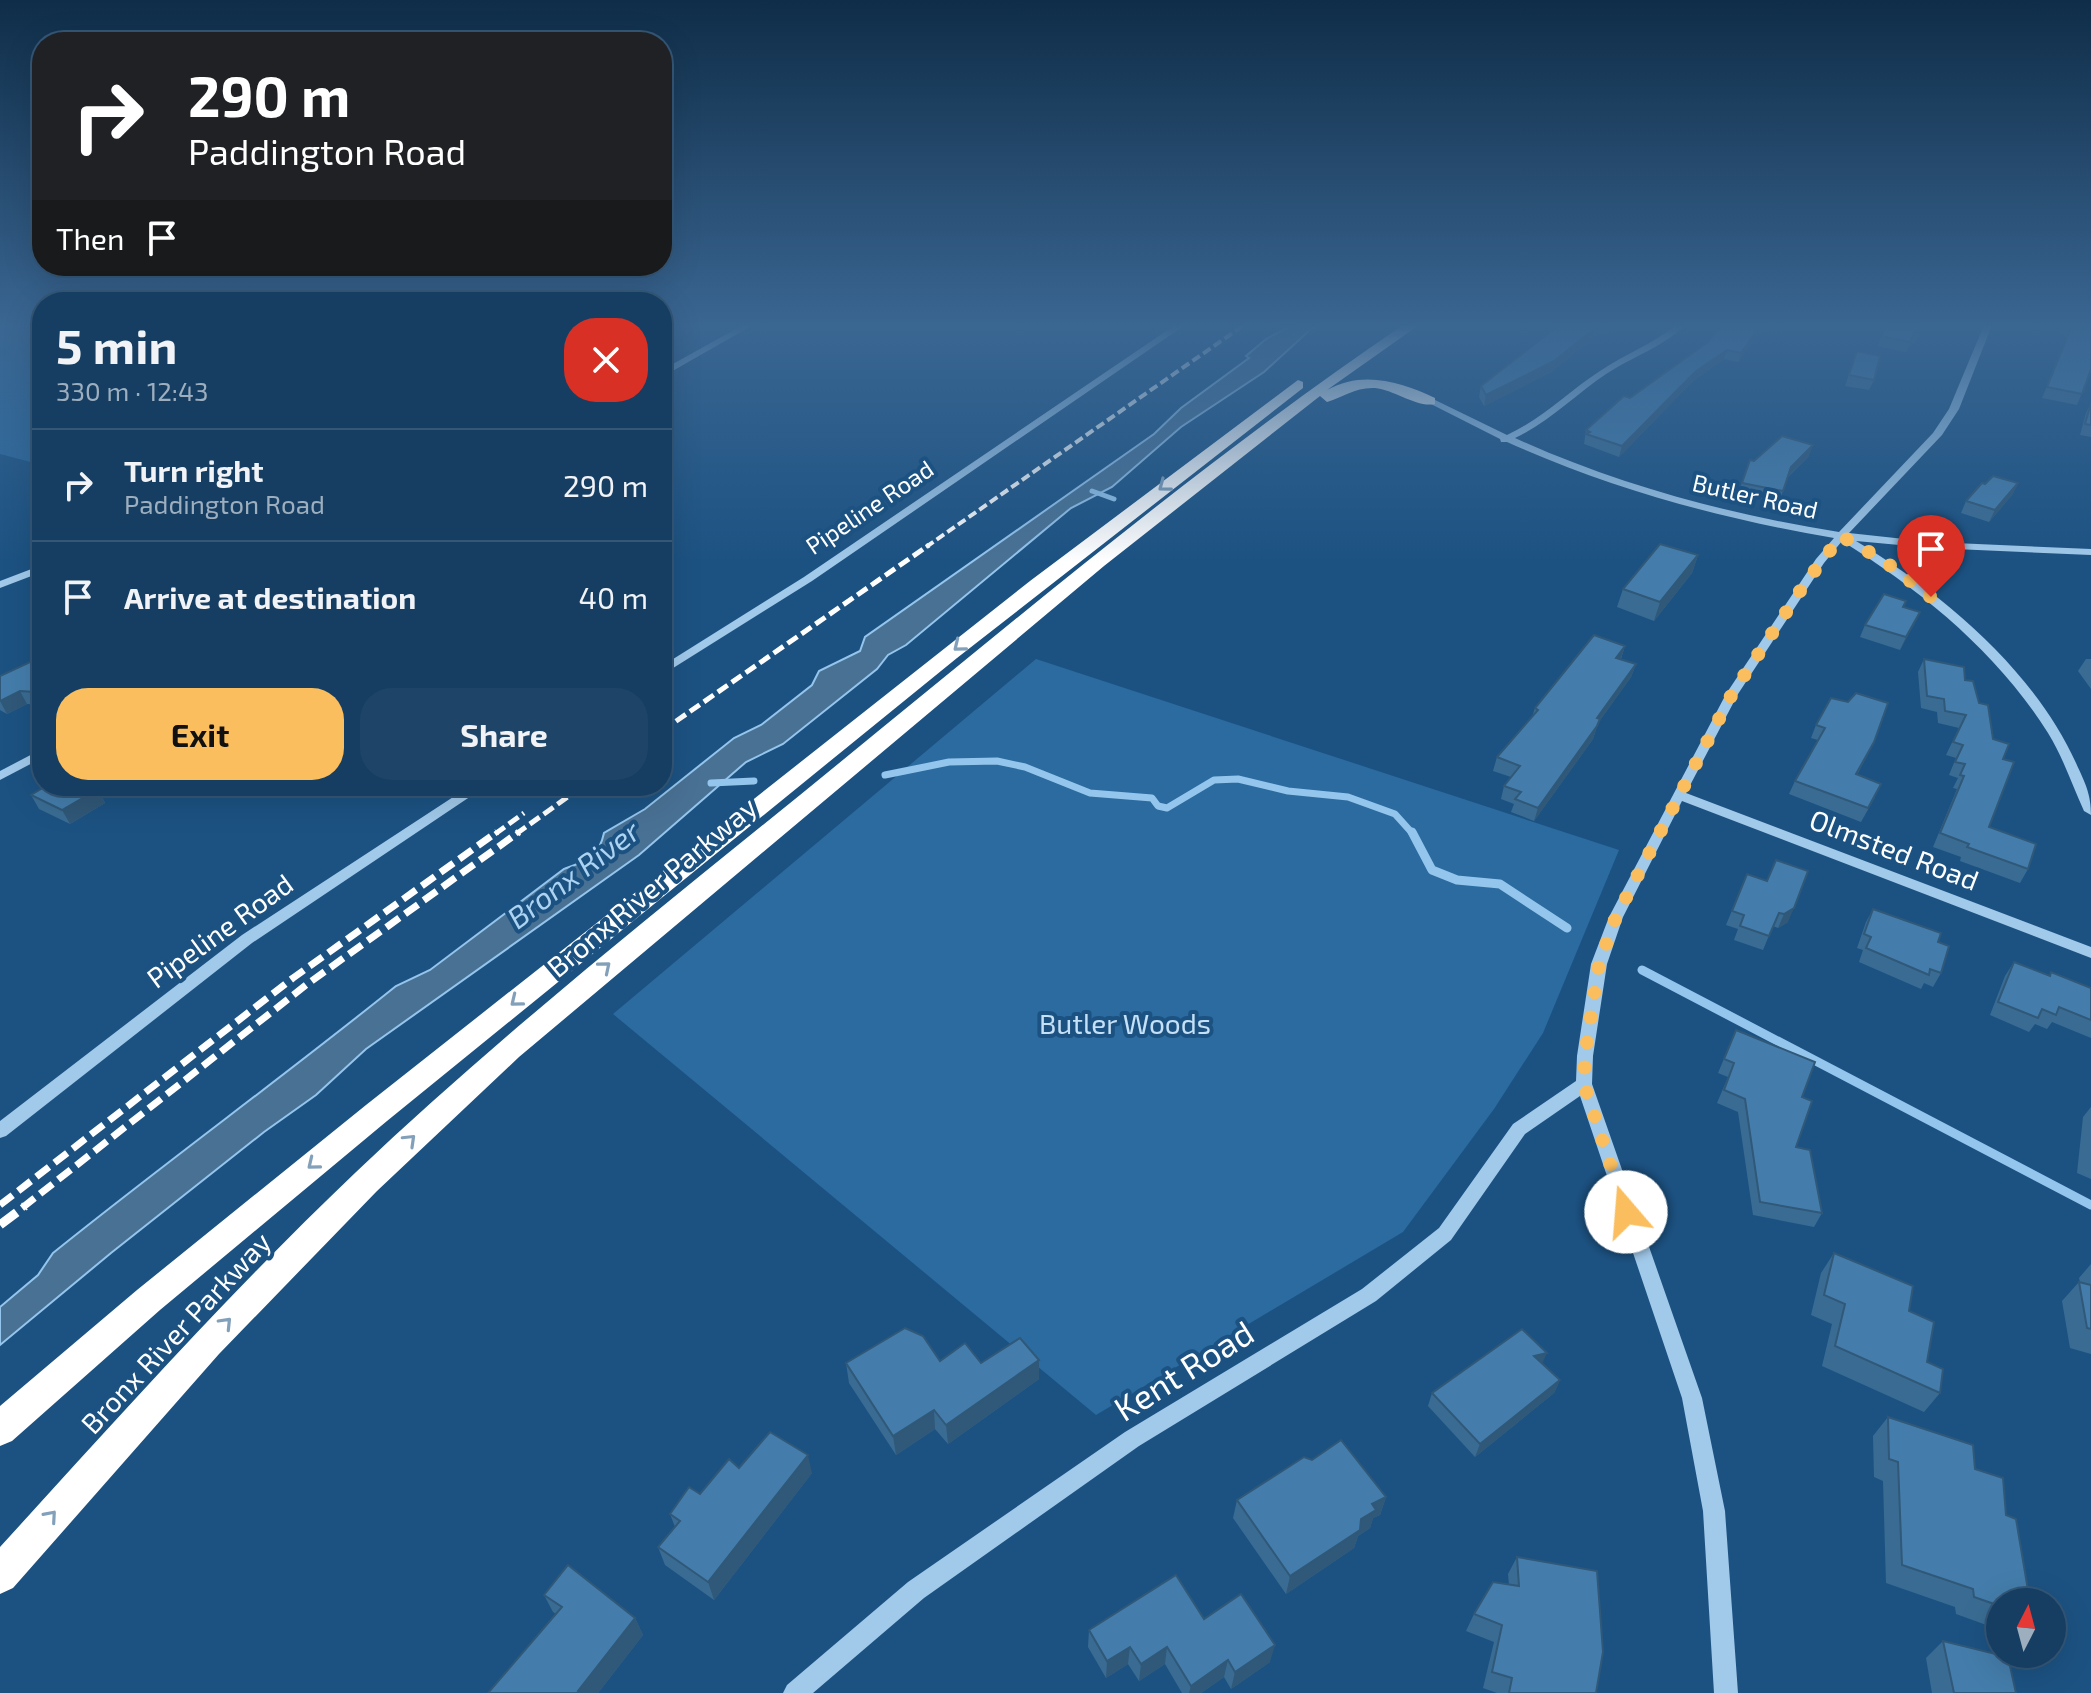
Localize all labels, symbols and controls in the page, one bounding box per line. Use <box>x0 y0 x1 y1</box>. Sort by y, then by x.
text: 290 m <box>188 61 350 128</box>
icon: right <box>56 64 160 168</box>
text: Paddington Road <box>188 129 466 172</box>
icon: arrive <box>140 216 184 260</box>
text: Then <box>56 220 124 256</box>
text: 5 min <box>56 316 177 374</box>
button: close <box>564 318 648 402</box>
text: 330 m · 12:43 <box>56 375 208 406</box>
text: Turn right <box>124 452 264 488</box>
street label: Pipeline Road <box>800 454 938 560</box>
icon: right <box>56 463 100 507</box>
text: 290 m <box>563 467 648 503</box>
street label: Butler Road <box>1690 467 1821 524</box>
one-way arrow <box>1158 476 1173 490</box>
text: Paddington Road <box>124 488 325 519</box>
pin <box>1897 515 1965 597</box>
icon: arrive <box>1909 527 1953 571</box>
icon: arrive <box>56 575 100 619</box>
text: Arrive at destination <box>124 579 416 615</box>
text: 40 m <box>578 579 648 615</box>
one-way arrow <box>954 636 968 651</box>
button: Exit <box>56 688 344 780</box>
button: Share <box>360 688 648 780</box>
street label: Bronx River Parkway <box>540 789 763 984</box>
street label: Olmsted Road <box>1805 801 1984 897</box>
water label: Bronx River <box>499 811 647 935</box>
street label: Pipeline Road <box>140 866 299 995</box>
one-way arrow <box>595 962 610 977</box>
one-way arrow <box>510 992 525 1006</box>
park label: Butler Woods <box>1039 1006 1211 1040</box>
one-way arrow <box>401 1134 415 1149</box>
one-way arrow <box>308 1154 323 1169</box>
position arrow <box>1584 1170 1668 1254</box>
street label: Bronx River Parkway <box>73 1225 277 1440</box>
street label: Kent Road <box>1106 1311 1260 1429</box>
one-way arrow <box>217 1318 231 1332</box>
one-way arrow <box>41 1510 56 1525</box>
north arrow <box>1986 1588 2066 1668</box>
map controls <box>1986 1588 2066 1668</box>

